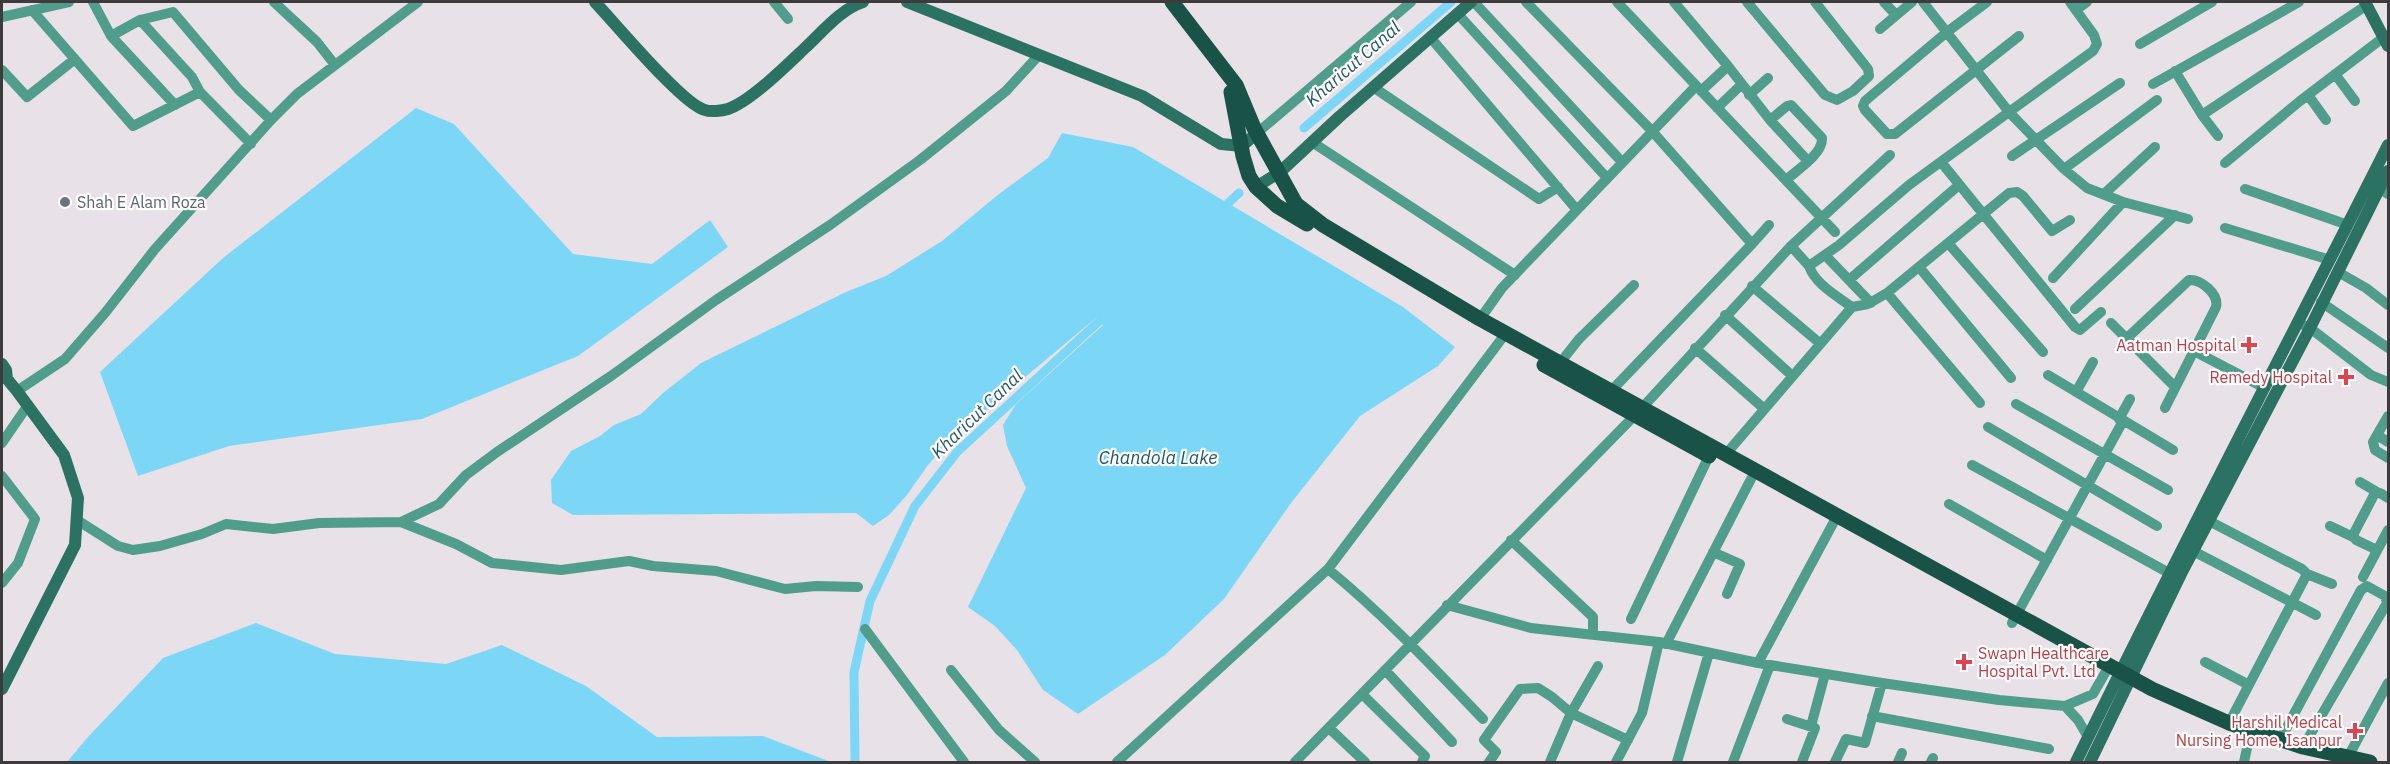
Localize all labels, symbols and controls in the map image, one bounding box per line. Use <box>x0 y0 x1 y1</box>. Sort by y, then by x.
water label: Kharicut Canal <box>1300 16 1405 111</box>
place label: Shah E Alam Roza <box>77 192 206 212</box>
marker: Shah E Alam Roza <box>58 195 72 209</box>
place label: Aatman Hospital <box>2116 335 2236 355</box>
marker: Aatman Hospital <box>2240 336 2258 354</box>
water label: Kharicut Canal <box>926 364 1027 463</box>
place label: Remedy Hospital <box>2210 367 2332 387</box>
marker: Remedy Hospital <box>2337 368 2355 386</box>
water label: Chandola Lake <box>1099 446 1217 469</box>
place label: Swapn Healthcare Hospital Pvt. Ltd <box>1978 643 2109 681</box>
marker: Swapn Healthcare Hospital Pvt. Ltd <box>1955 653 1973 671</box>
place label: Harshil Medical Nursing Home, Isanpur <box>2176 712 2342 750</box>
marker: Harshil Medical Nursing Home, Isanpur <box>2346 722 2364 740</box>

